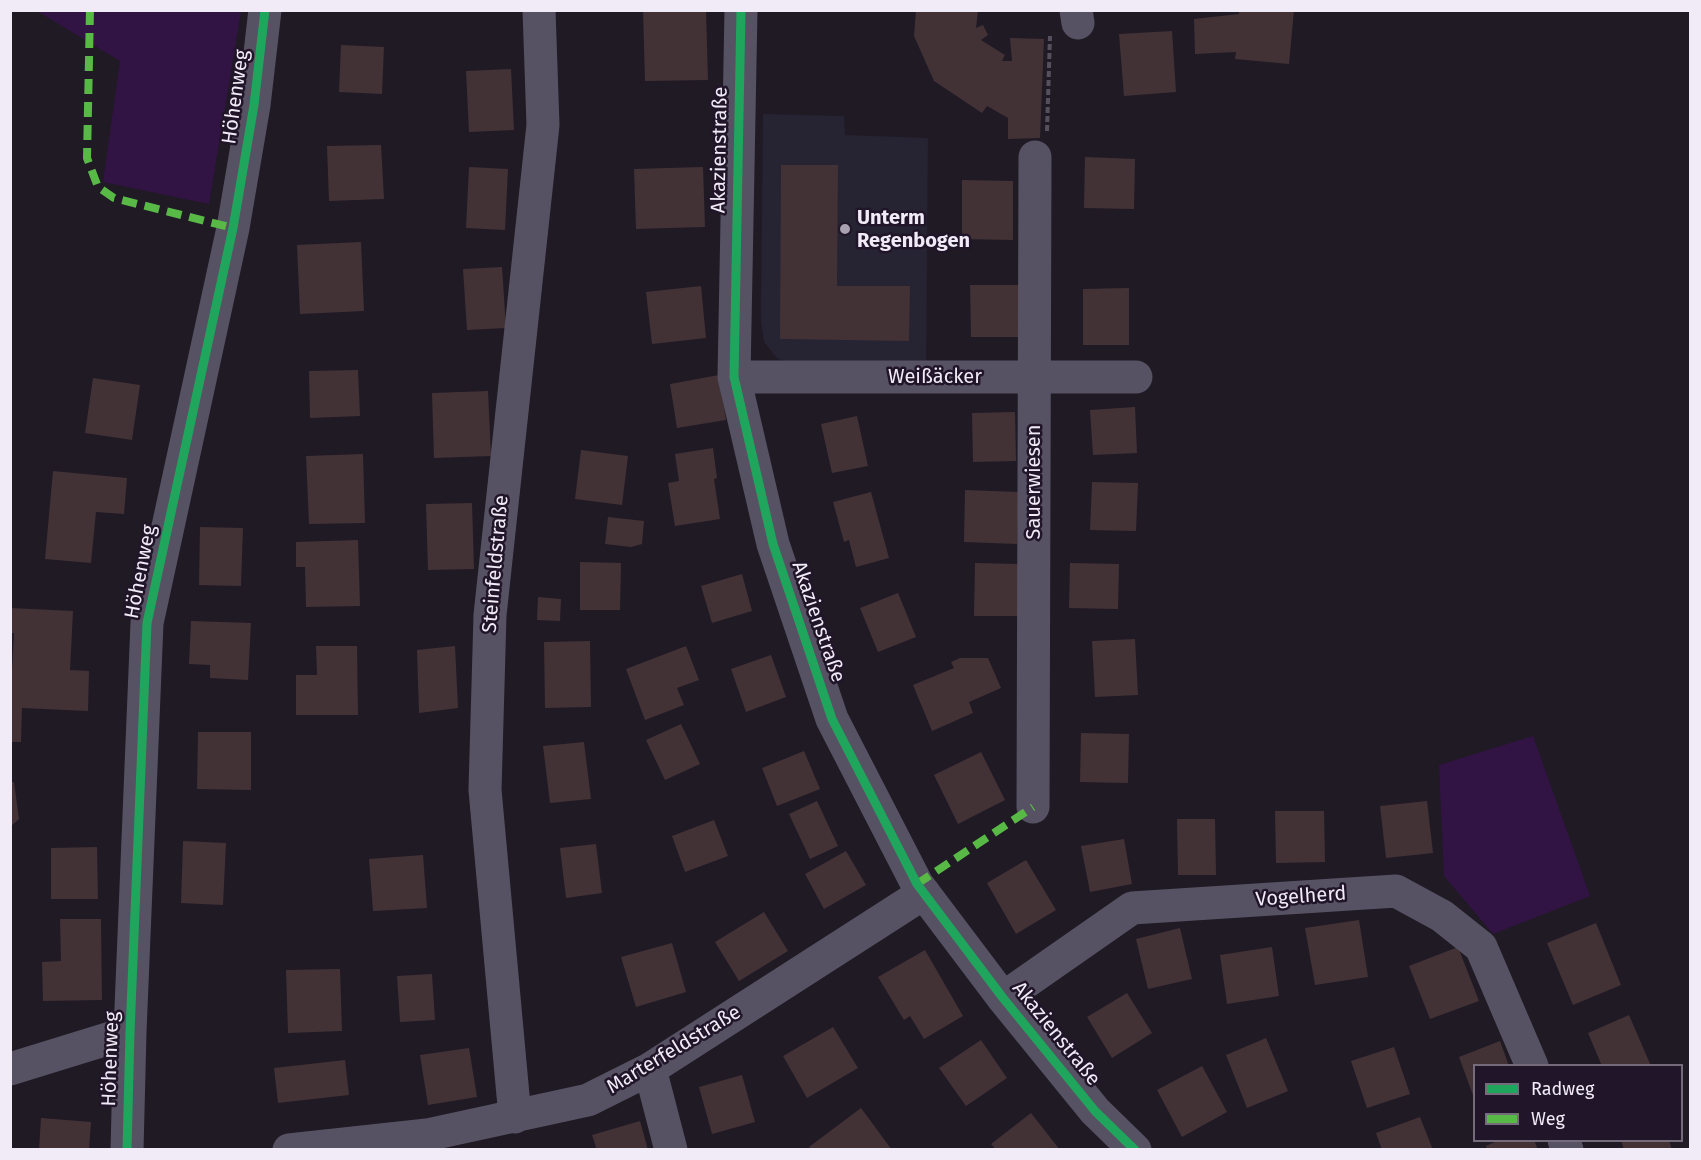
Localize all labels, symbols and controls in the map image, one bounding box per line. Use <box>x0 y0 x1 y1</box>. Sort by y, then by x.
street label: Höhenweg <box>217 48 255 146</box>
street label: Akazienstraße <box>707 87 733 213</box>
place label: Unterm Regenbogen <box>857 206 970 253</box>
marker: Unterm Regenbogen <box>838 222 852 236</box>
street label: Weißäcker <box>888 365 982 389</box>
street label: Sauerwiesen <box>1022 425 1046 539</box>
street label: Steinfeldstraße <box>478 494 514 634</box>
street label: Höhenweg <box>120 523 162 621</box>
street label: Akazienstraße <box>786 558 850 686</box>
street label: Vogelherd <box>1255 882 1347 912</box>
street label: Akazienstraße <box>1007 977 1105 1091</box>
street label: Marterfeldstraße <box>603 1001 745 1099</box>
street label: Höhenweg <box>97 1011 125 1107</box>
legend <box>1473 1064 1683 1142</box>
text: Radweg <box>1531 1078 1594 1100</box>
text: Weg <box>1531 1108 1565 1130</box>

